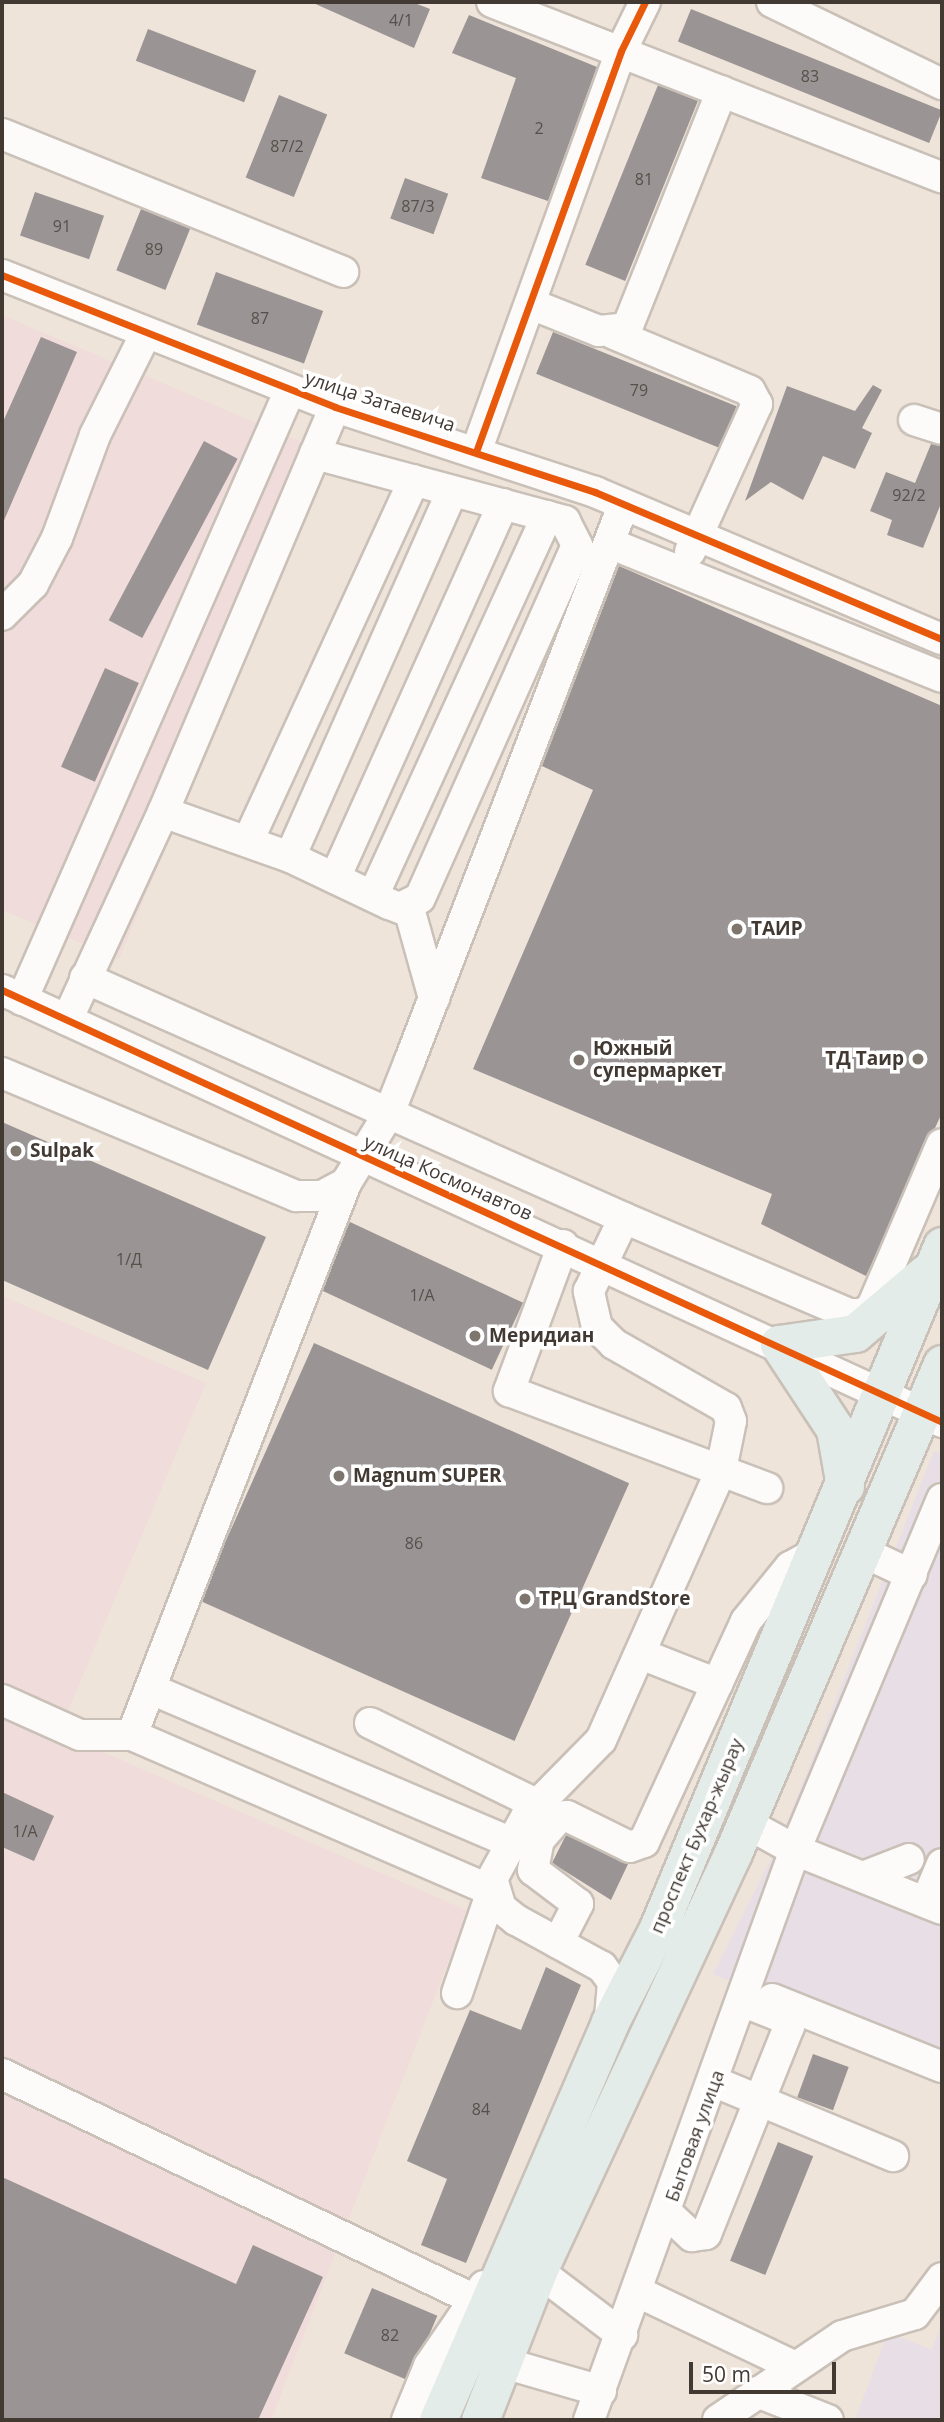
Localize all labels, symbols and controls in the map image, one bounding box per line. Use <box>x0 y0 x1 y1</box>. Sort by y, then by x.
house number: 4/1 <box>389 10 413 30</box>
house number: 83 <box>801 66 819 86</box>
house number: 2 <box>534 118 544 138</box>
house number: 87/2 <box>270 136 304 156</box>
house number: 81 <box>635 169 653 189</box>
house number: 87/3 <box>401 196 435 216</box>
house number: 91 <box>53 216 71 236</box>
house number: 89 <box>145 239 163 259</box>
house number: 87 <box>251 308 269 328</box>
street label: улица Затаевича <box>302 367 458 437</box>
house number: 79 <box>630 380 648 400</box>
house number: 92/2 <box>892 485 926 505</box>
place label: ТАИР <box>751 918 803 940</box>
marker: ТАИР <box>729 921 745 937</box>
place label: Южный супермаркет <box>593 1038 722 1082</box>
place label: ТД Таир <box>825 1048 904 1070</box>
marker: ТД Таир <box>910 1051 926 1067</box>
marker: Южный супермаркет <box>571 1052 587 1068</box>
street label: улица Космонавтов <box>360 1131 536 1225</box>
place label: Sulpak <box>30 1140 94 1162</box>
marker: Sulpak <box>8 1143 24 1159</box>
house number: 1/Д <box>116 1249 142 1269</box>
house number: 1/А <box>409 1285 435 1305</box>
place label: Меридиан <box>489 1325 594 1347</box>
marker: Меридиан <box>467 1328 483 1344</box>
place label: Magnum SUPER <box>353 1465 502 1487</box>
marker: Magnum SUPER <box>331 1468 347 1484</box>
house number: 86 <box>405 1533 423 1553</box>
place label: ТРЦ GrandStore <box>539 1588 690 1610</box>
marker: ТРЦ GrandStore <box>517 1591 533 1607</box>
street label: проспект Бухар-жырау <box>646 1735 748 1937</box>
house number: 1/А <box>12 1821 38 1841</box>
street label: Бытовая улица <box>661 2067 729 2205</box>
house number: 84 <box>472 2099 490 2119</box>
house number: 82 <box>381 2325 399 2345</box>
scale bar <box>692 2348 839 2392</box>
text: 50 m <box>702 2360 751 2388</box>

